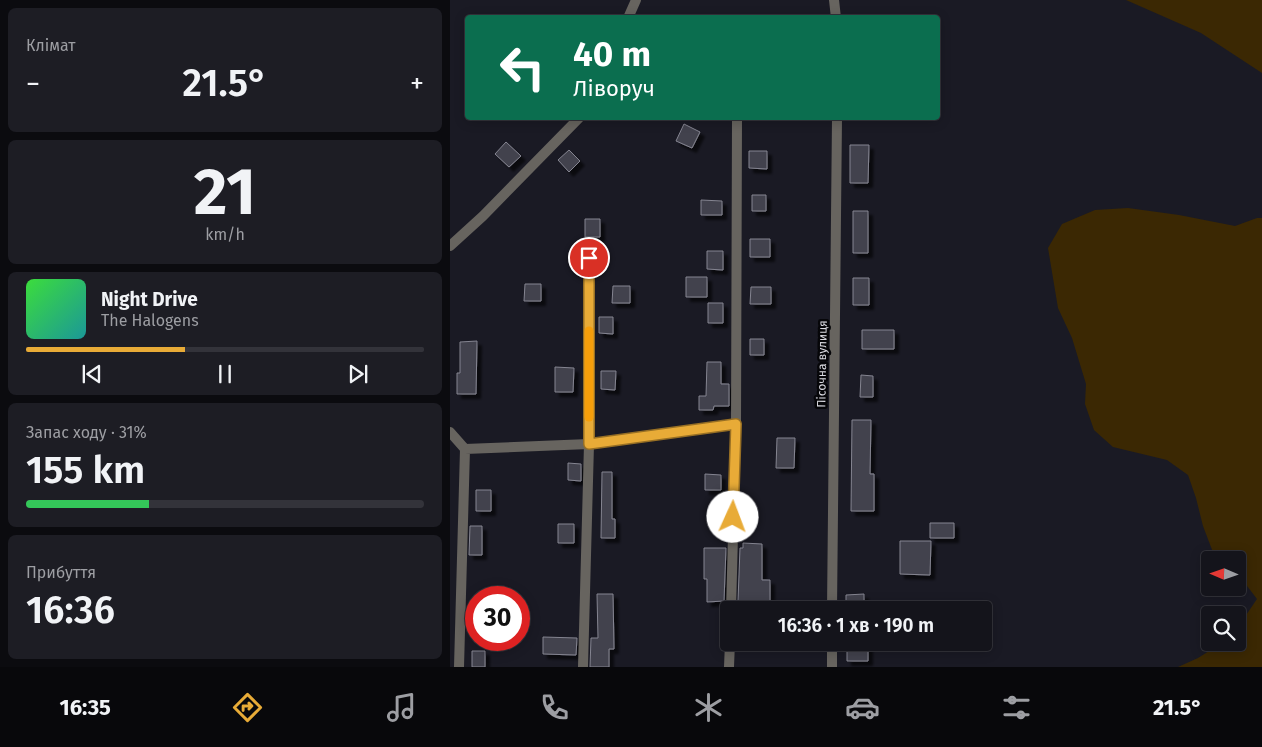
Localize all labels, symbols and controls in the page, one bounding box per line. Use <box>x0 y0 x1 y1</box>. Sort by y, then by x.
text: 40 m <box>573 33 651 75</box>
icon: left <box>490 35 555 100</box>
text: Клімат <box>26 36 76 55</box>
text: 21.5° <box>183 60 267 106</box>
text: − <box>26 67 40 100</box>
text: + <box>410 67 424 100</box>
text: Ліворуч <box>573 75 655 102</box>
text: 21 <box>194 153 256 231</box>
text: km/h <box>205 225 245 244</box>
pin <box>568 237 610 279</box>
icon: arrive <box>575 244 603 272</box>
text: Night Drive <box>101 288 198 311</box>
text: The Halogens <box>101 311 199 330</box>
street label: Пісочна вулиця <box>814 320 830 408</box>
icon: previous <box>78 360 106 388</box>
icon: pause <box>211 360 239 388</box>
icon: next <box>344 360 372 388</box>
text: Запас ходу · 31% <box>26 423 147 442</box>
text: 155 km <box>26 447 145 493</box>
position arrow <box>706 490 758 542</box>
north arrow <box>1201 551 1246 596</box>
map controls <box>1201 551 1246 651</box>
text: Прибуття <box>26 563 96 582</box>
speed limit sign: 30 <box>465 586 530 651</box>
text: 16:36 <box>26 587 115 633</box>
button: search <box>1201 606 1246 651</box>
text: 16:36 · 1 хв · 190 m <box>778 614 934 637</box>
icon: directions <box>230 690 265 725</box>
icon: music <box>384 690 419 725</box>
icon: phone <box>537 690 572 725</box>
icon: climate <box>691 690 726 725</box>
icon: car <box>845 690 880 725</box>
icon: filters <box>999 690 1034 725</box>
text: 16:35 <box>59 694 111 721</box>
text: 21.5° <box>1153 694 1203 721</box>

